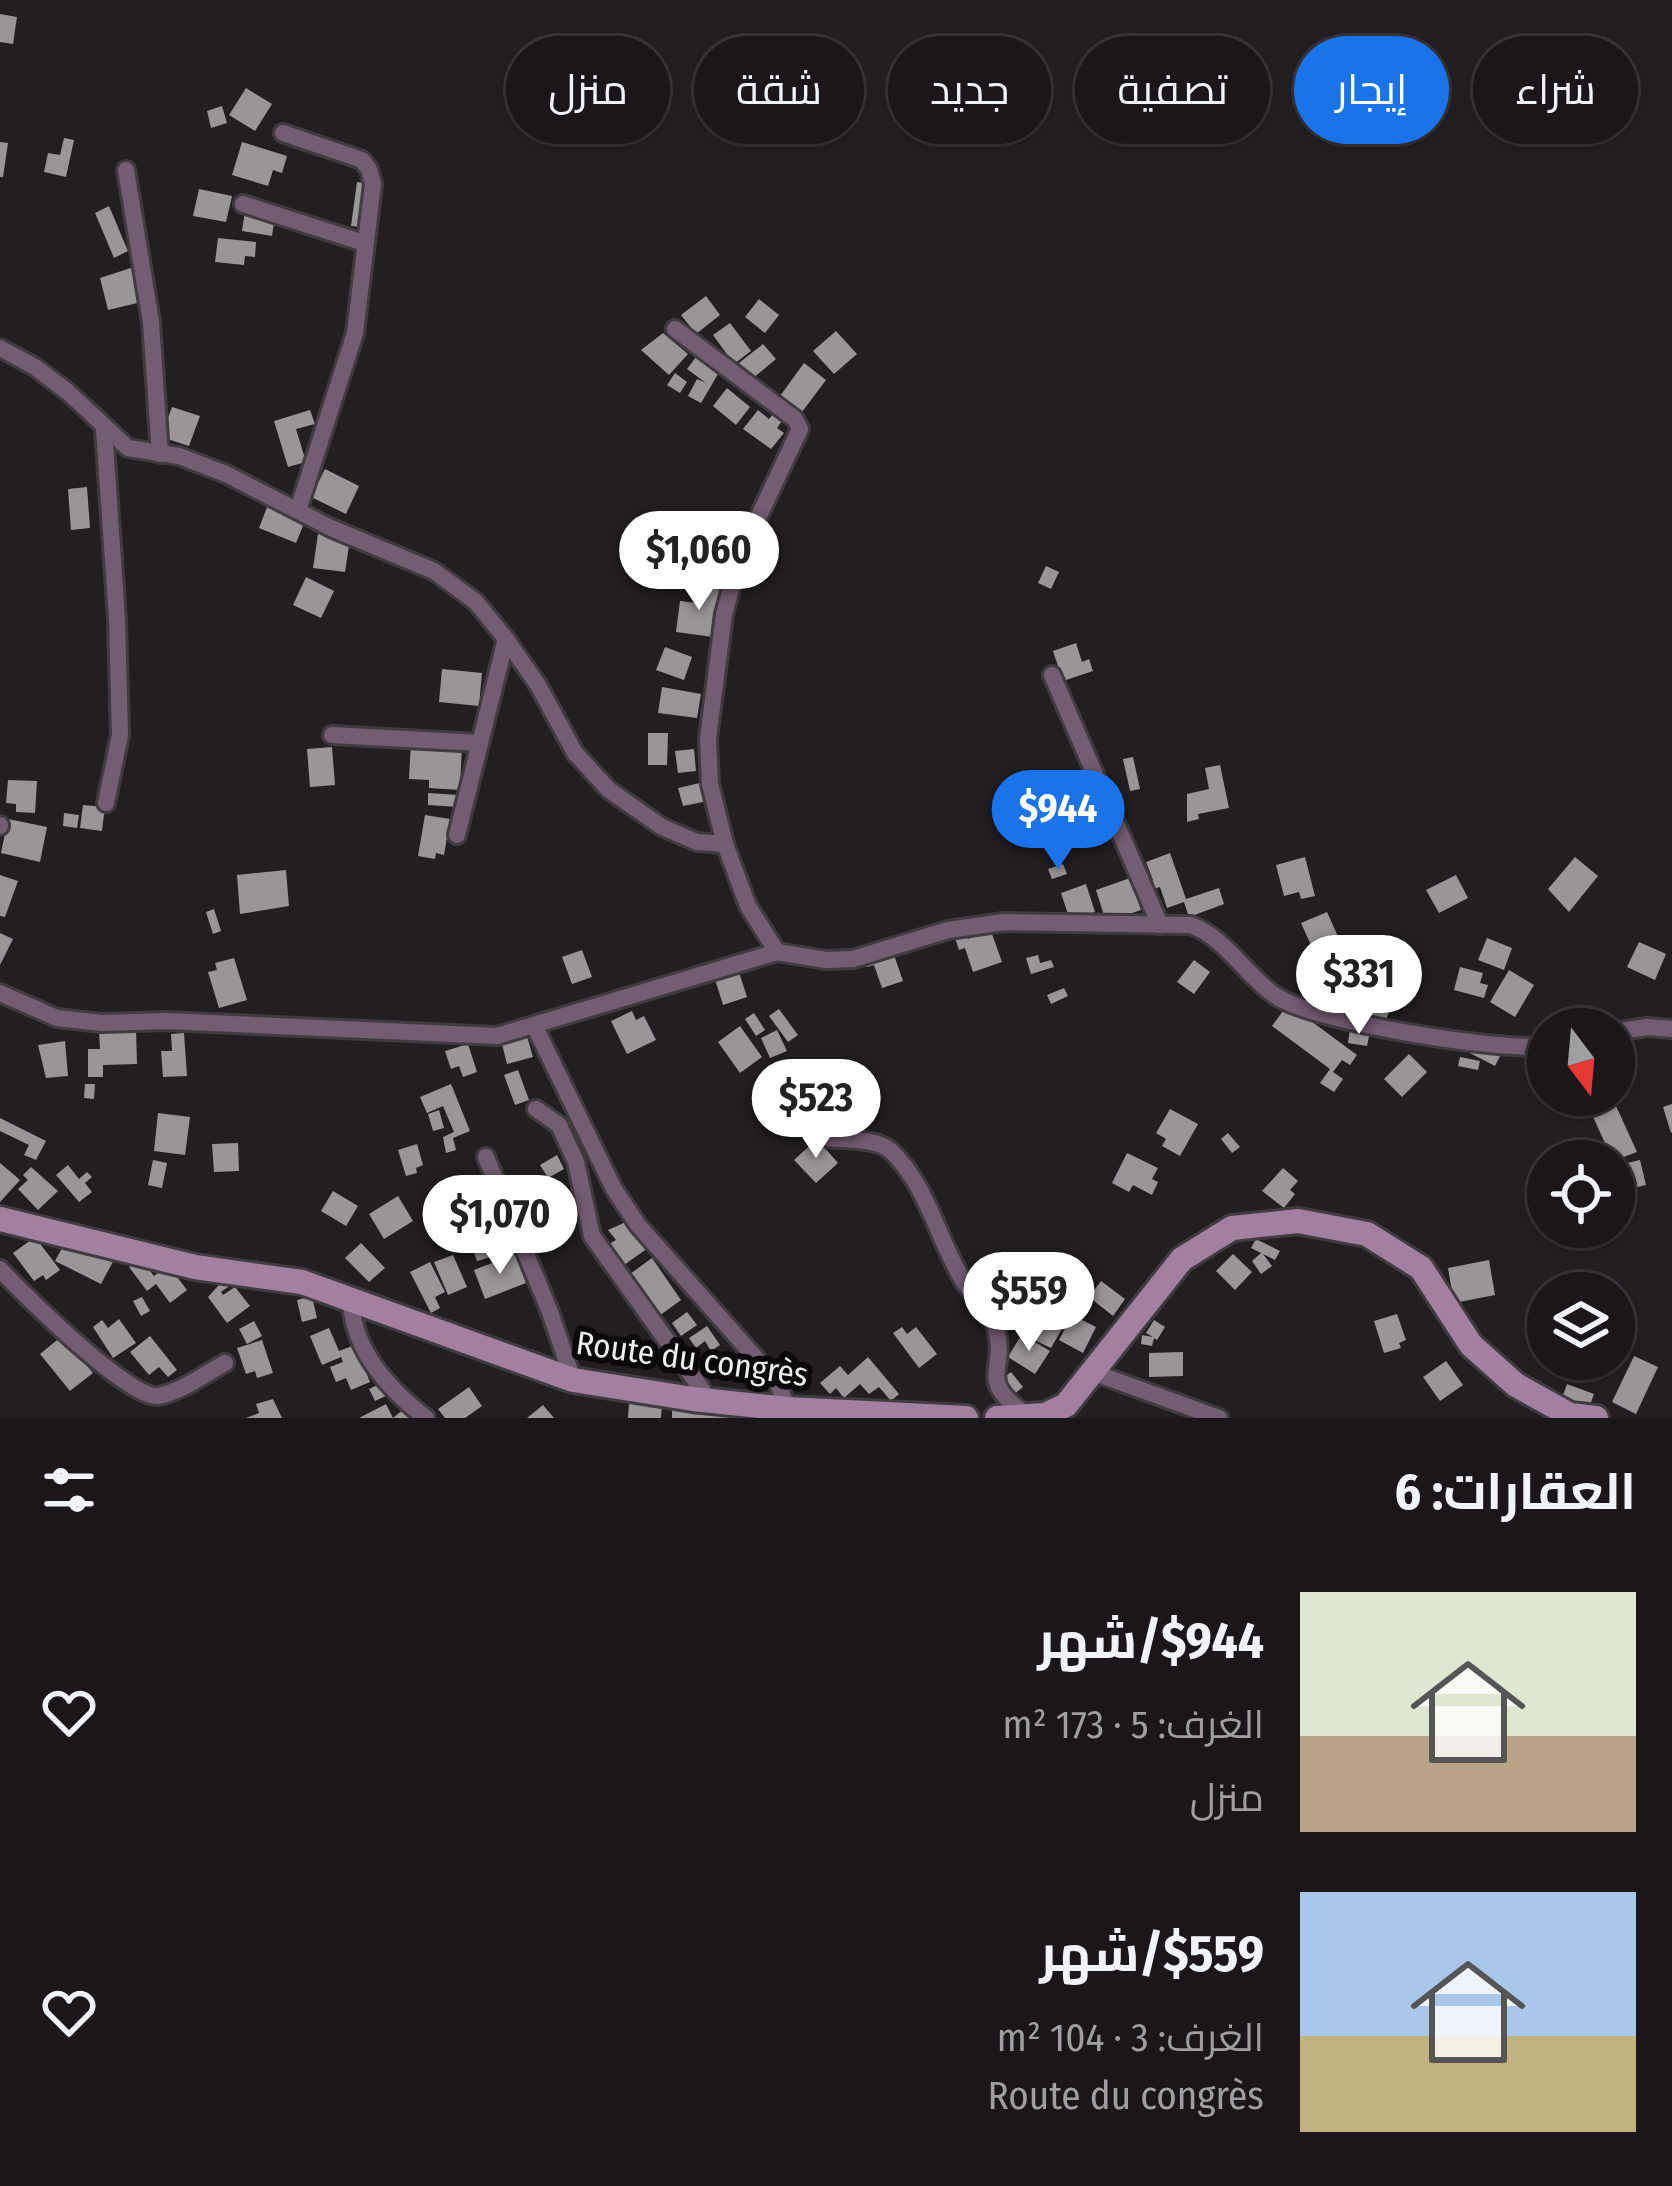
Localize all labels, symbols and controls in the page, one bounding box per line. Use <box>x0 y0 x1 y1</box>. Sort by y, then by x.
chip: منزل <box>506 36 670 144</box>
chip: شقة <box>694 36 864 144</box>
chip: جديد <box>888 36 1051 144</box>
chip: تصفية <box>1075 36 1270 144</box>
chip: إيجار <box>1294 36 1449 144</box>
chip: شراء <box>1473 36 1638 144</box>
pin: $1,060 <box>601 511 797 613</box>
text: $1,060 <box>646 527 752 573</box>
pin: $944 <box>987 770 1129 872</box>
text: $944 <box>1019 786 1097 832</box>
pin: $331 <box>1288 935 1430 1037</box>
text: $331 <box>1323 951 1395 997</box>
north arrow <box>1527 1008 1635 1116</box>
map controls <box>1527 1008 1635 1380</box>
pin: $523 <box>745 1059 887 1161</box>
text: $523 <box>779 1075 853 1121</box>
button: locate <box>1527 1140 1635 1248</box>
pin: $1,070 <box>402 1175 598 1277</box>
text: $1,070 <box>450 1191 550 1237</box>
pin: $559 <box>958 1252 1100 1354</box>
text: $559 <box>990 1268 1068 1314</box>
button: layers <box>1527 1272 1635 1380</box>
street label: Route du congrès <box>573 1323 811 1395</box>
icon: filters <box>36 1457 102 1523</box>
text: العقارات: 6 <box>1395 1461 1636 1523</box>
text: $944/شهر <box>1037 1610 1264 1672</box>
icon: home <box>1396 1640 1540 1784</box>
icon: heart <box>36 1679 102 1745</box>
text: الغرف: 5 · 173 m² <box>1003 1702 1264 1748</box>
text: منزل <box>1190 1775 1264 1821</box>
text: $559/شهر <box>1040 1923 1264 1985</box>
icon: home <box>1396 1940 1540 2084</box>
icon: heart <box>36 1979 102 2045</box>
text: الغرف: 3 · 104 m² <box>997 2015 1264 2061</box>
text: Route du congrès <box>988 2073 1264 2119</box>

